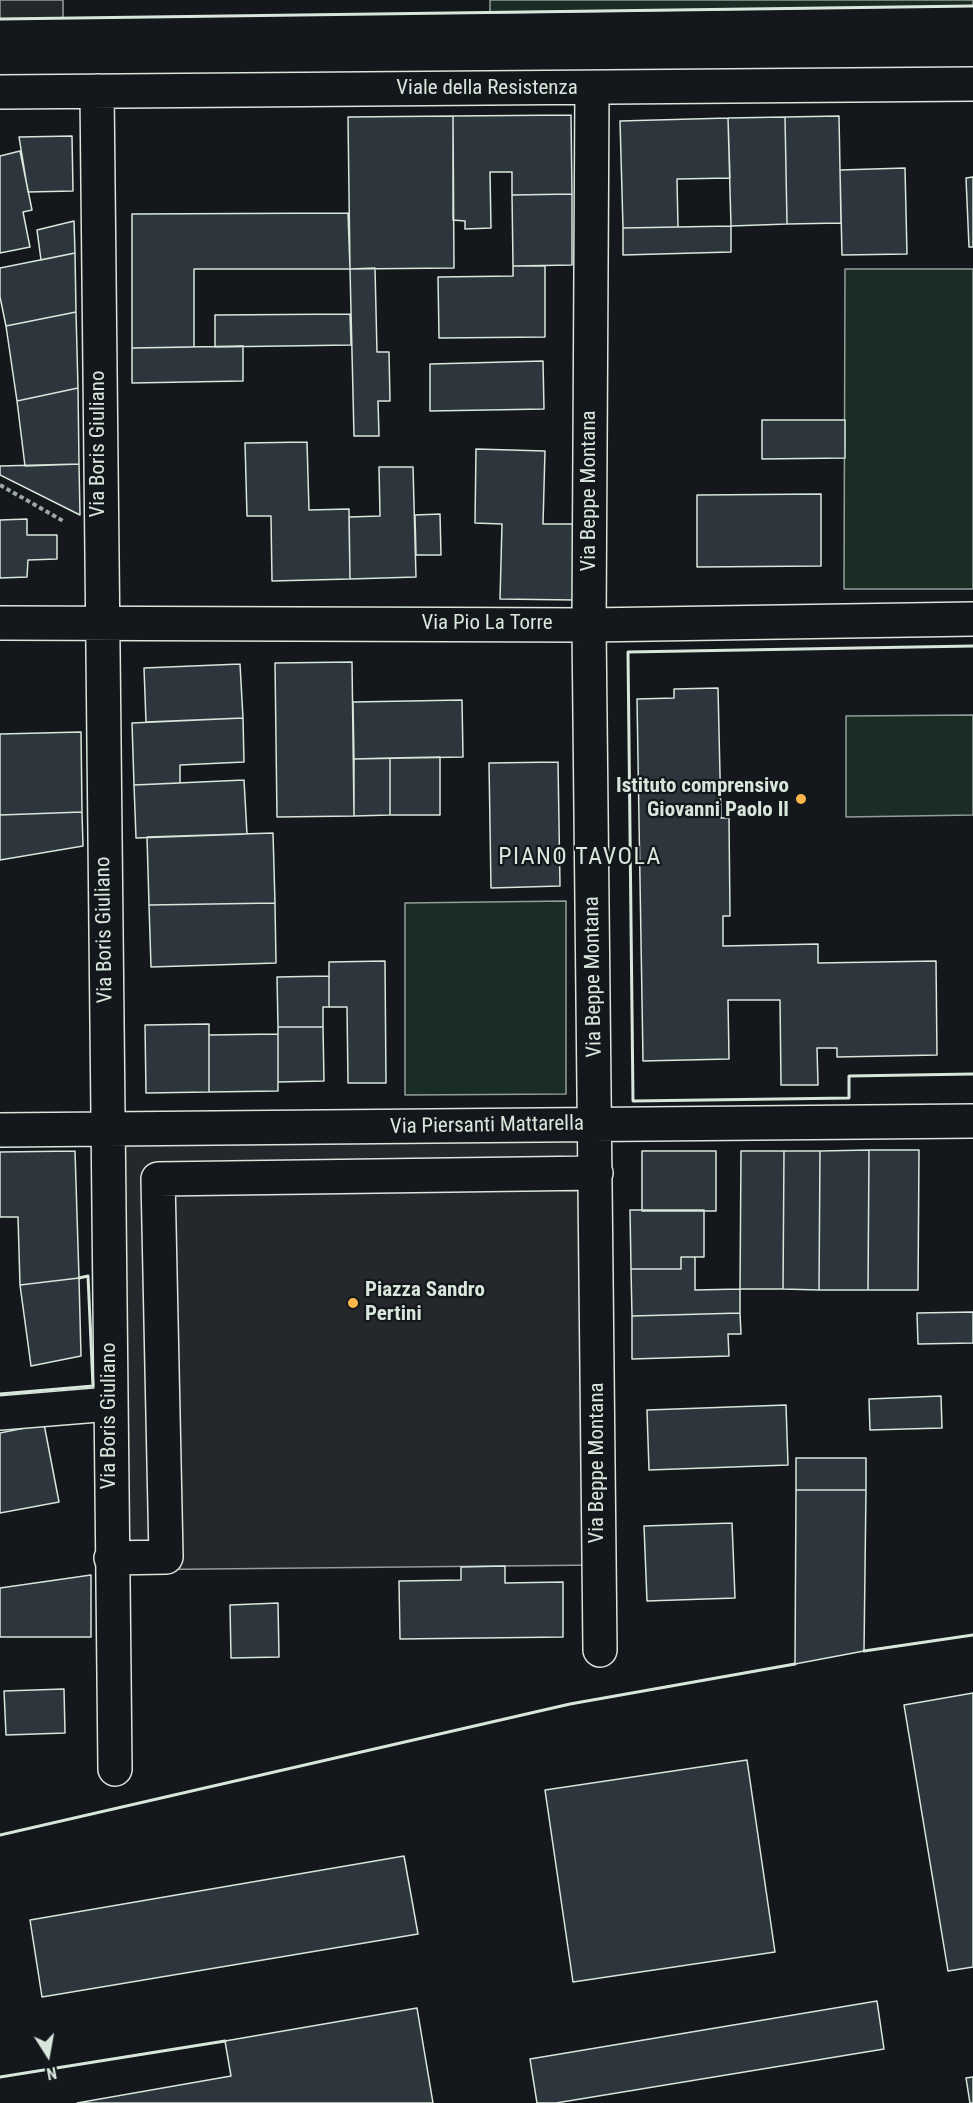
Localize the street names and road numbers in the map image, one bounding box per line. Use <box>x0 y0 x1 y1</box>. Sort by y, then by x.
street label: Viale della Resistenza <box>396 76 578 102</box>
street label: Via Boris Giuliano <box>86 371 112 517</box>
street label: Via Beppe Montana <box>577 410 603 572</box>
street label: Via Pio La Torre <box>421 611 553 637</box>
street label: Via Boris Giuliano <box>91 856 119 1004</box>
street label: Via Beppe Montana <box>580 896 608 1058</box>
street label: Via Piersanti Mattarella <box>390 1112 584 1140</box>
street label: Via Boris Giuliano <box>97 1343 123 1489</box>
street label: Via Beppe Montana <box>585 1382 611 1544</box>

